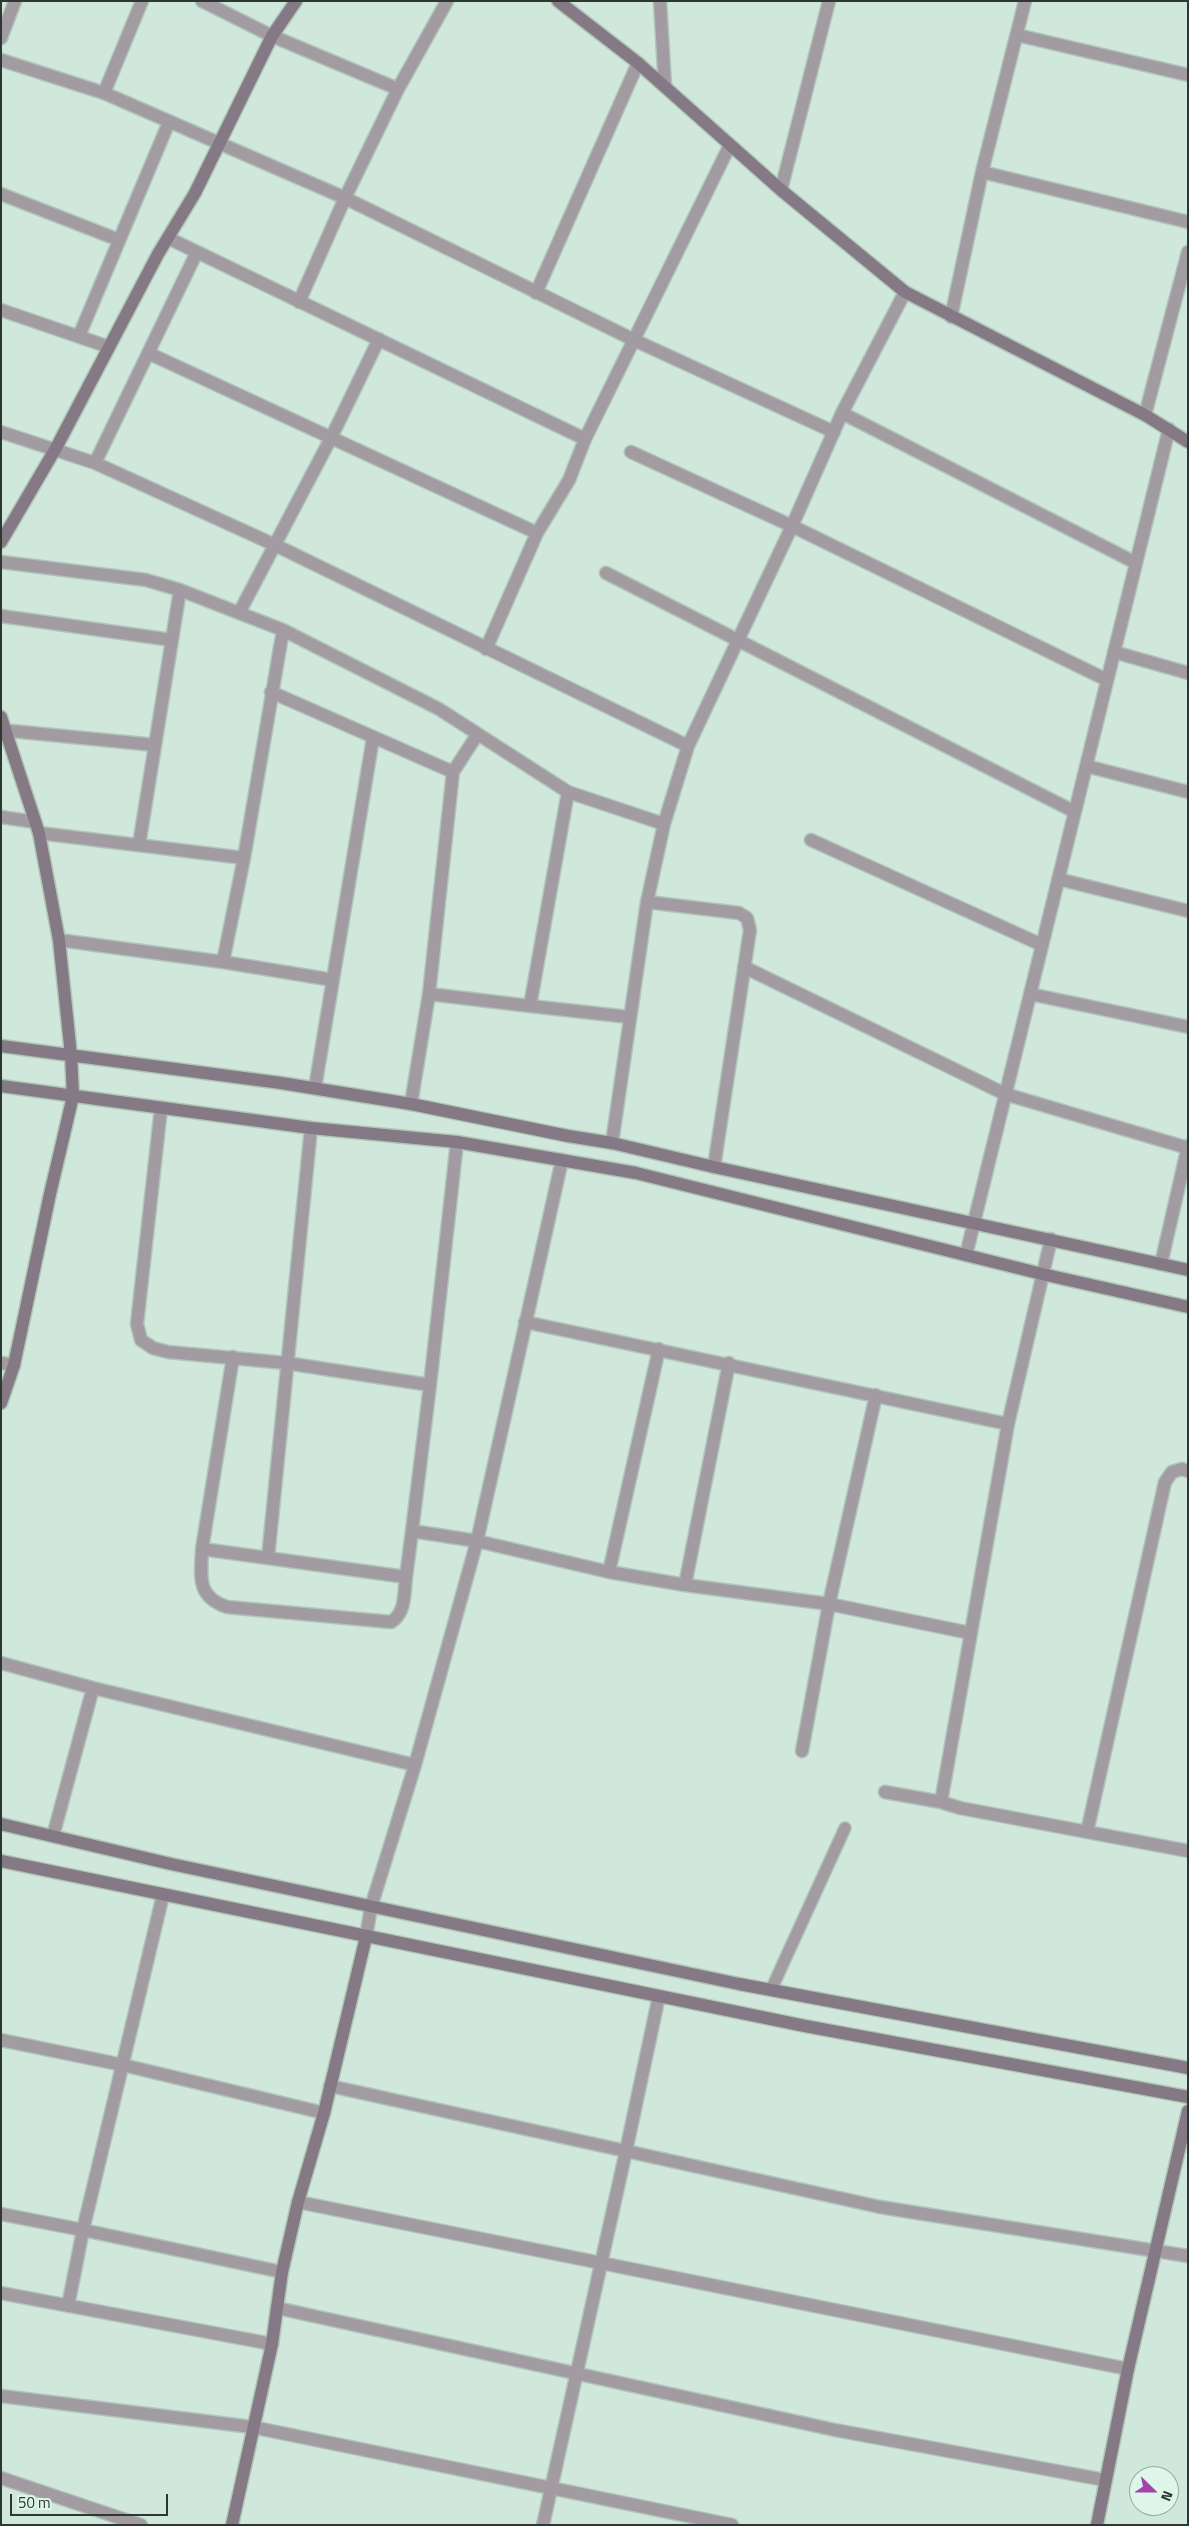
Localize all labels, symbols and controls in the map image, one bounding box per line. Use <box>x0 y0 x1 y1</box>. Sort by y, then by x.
north arrow <box>1129 2466 1179 2516</box>
scale bar <box>12 2484 170 2516</box>
text: N <box>1156 2488 1179 2505</box>
text: 50 m <box>18 2491 51 2514</box>

